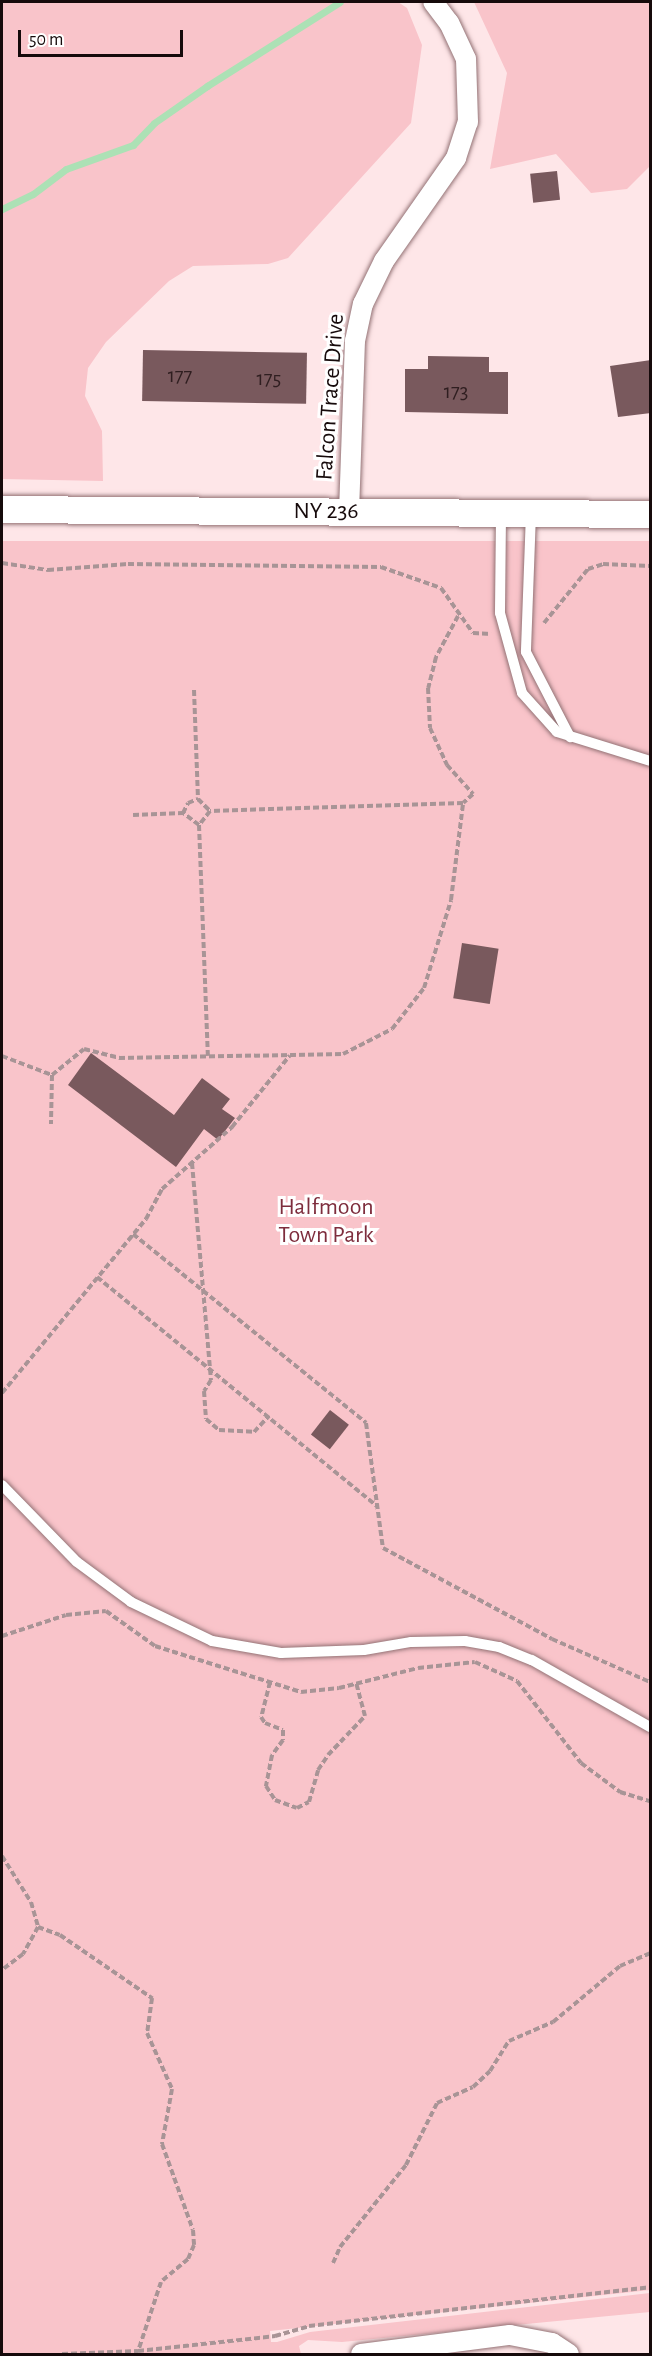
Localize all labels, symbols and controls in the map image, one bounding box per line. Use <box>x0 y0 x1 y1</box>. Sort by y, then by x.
scale bar <box>21 18 186 56</box>
text: 50 m <box>29 31 63 49</box>
street label: Falcon Trace Drive <box>311 313 351 481</box>
house number: 177 <box>168 363 192 389</box>
house number: 175 <box>257 366 281 392</box>
house number: 173 <box>444 379 468 405</box>
street label: NY 236 <box>293 498 359 526</box>
park label: Halfmoon Town Park <box>278 1194 374 1250</box>

